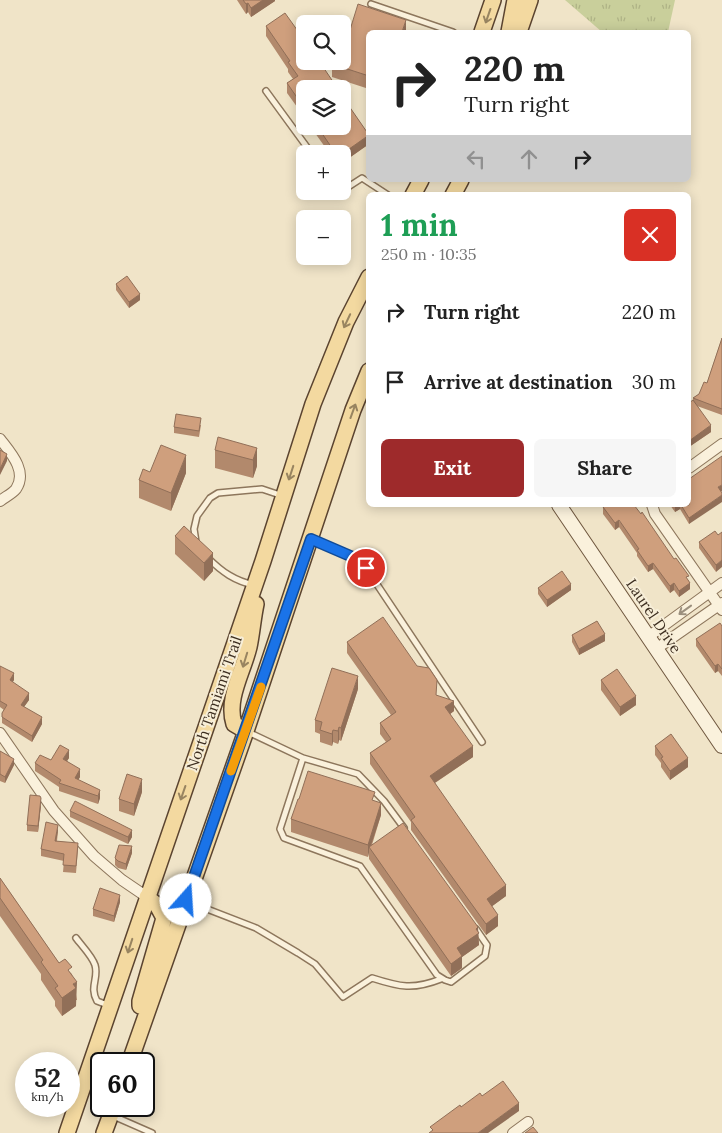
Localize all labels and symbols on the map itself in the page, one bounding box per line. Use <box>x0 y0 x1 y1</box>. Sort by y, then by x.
one-way arrow <box>483 8 492 24</box>
one-way arrow <box>342 313 352 328</box>
one-way arrow <box>349 404 358 419</box>
one-way arrow <box>286 465 295 480</box>
pin <box>345 547 387 589</box>
street label: Laurel Drive <box>622 575 686 657</box>
one-way arrow <box>679 604 692 615</box>
street label: North Tamiami Trail <box>182 633 246 773</box>
one-way arrow <box>239 652 249 668</box>
one-way arrow <box>178 784 187 800</box>
position arrow <box>159 873 211 925</box>
one-way arrow <box>125 938 134 954</box>
speed limit sign: 60 <box>90 1052 155 1117</box>

